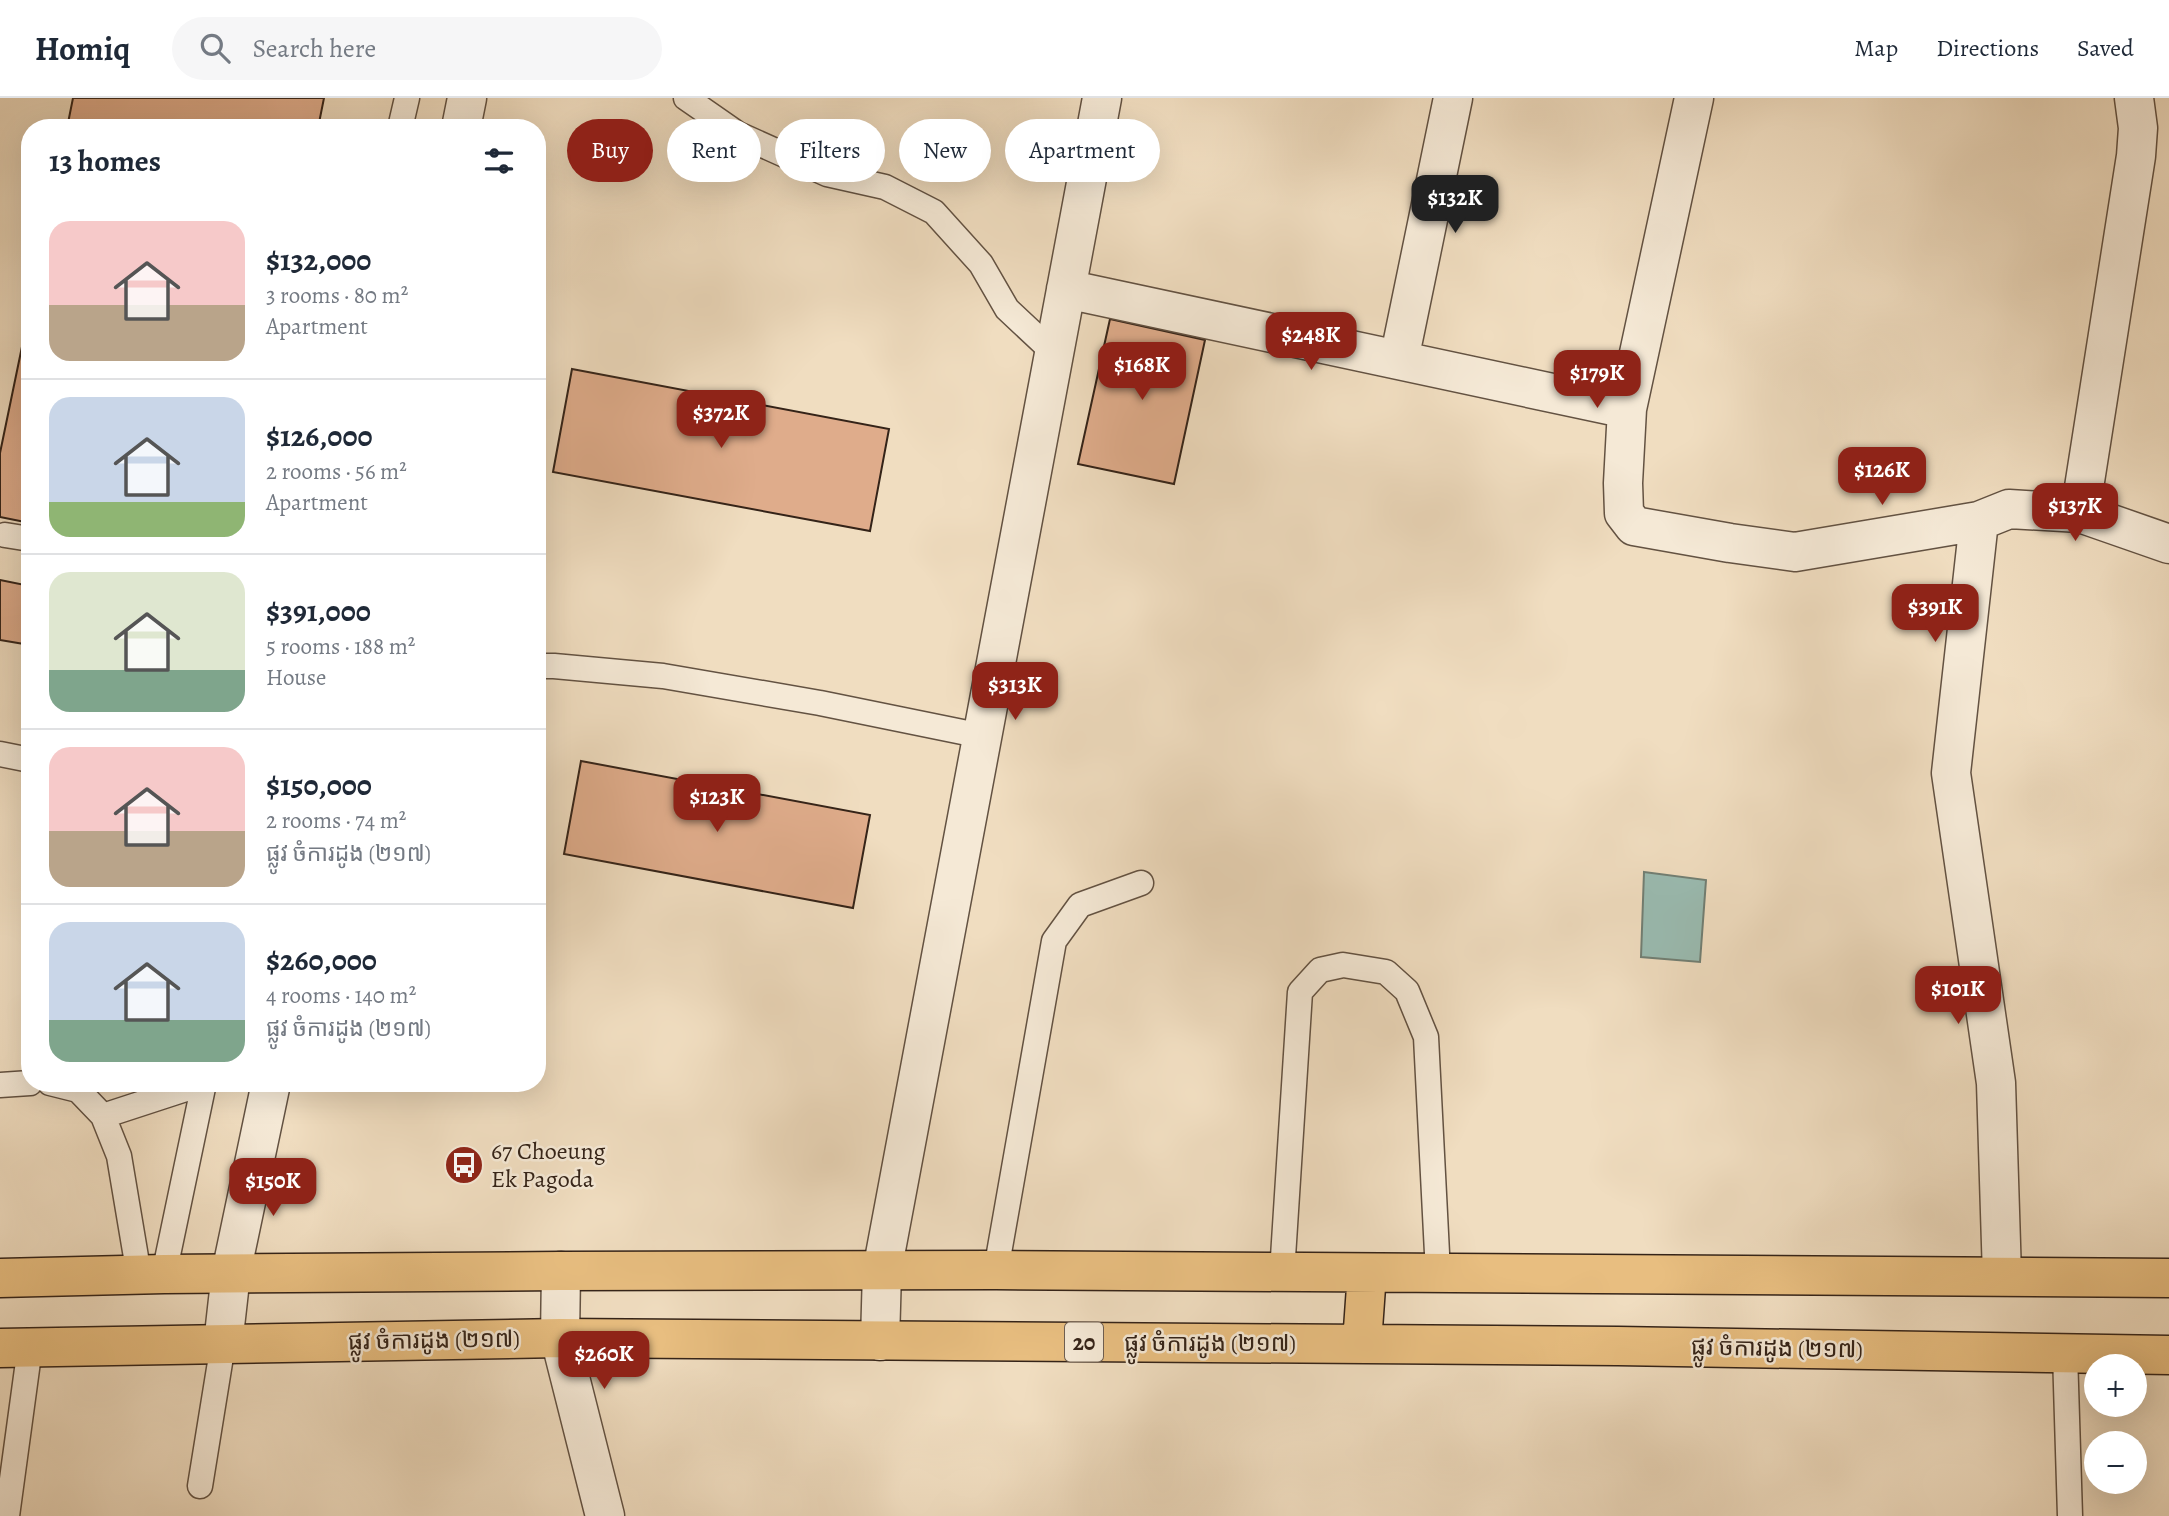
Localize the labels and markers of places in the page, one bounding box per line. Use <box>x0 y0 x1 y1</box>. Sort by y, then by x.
pin: $132K <box>1406 176 1504 235</box>
pin: $248K <box>1262 313 1360 372</box>
pin: $168K <box>1093 342 1191 402</box>
pin: $179K <box>1548 350 1646 410</box>
pin: $372K <box>672 390 770 450</box>
pin: $126K <box>1833 448 1931 507</box>
pin: $137K <box>2026 484 2124 543</box>
pin: $391K <box>1886 584 1984 644</box>
pin: $313K <box>966 662 1064 722</box>
pin: $123K <box>668 774 766 834</box>
pin: $101K <box>1909 967 2007 1026</box>
place label: 67 Choeung Ek Pagoda <box>491 1135 606 1195</box>
bus stop icon: 67 Choeung Ek Pagoda <box>443 1144 485 1186</box>
pin: $150K <box>224 1158 322 1218</box>
pin: $260K <box>555 1332 653 1391</box>

